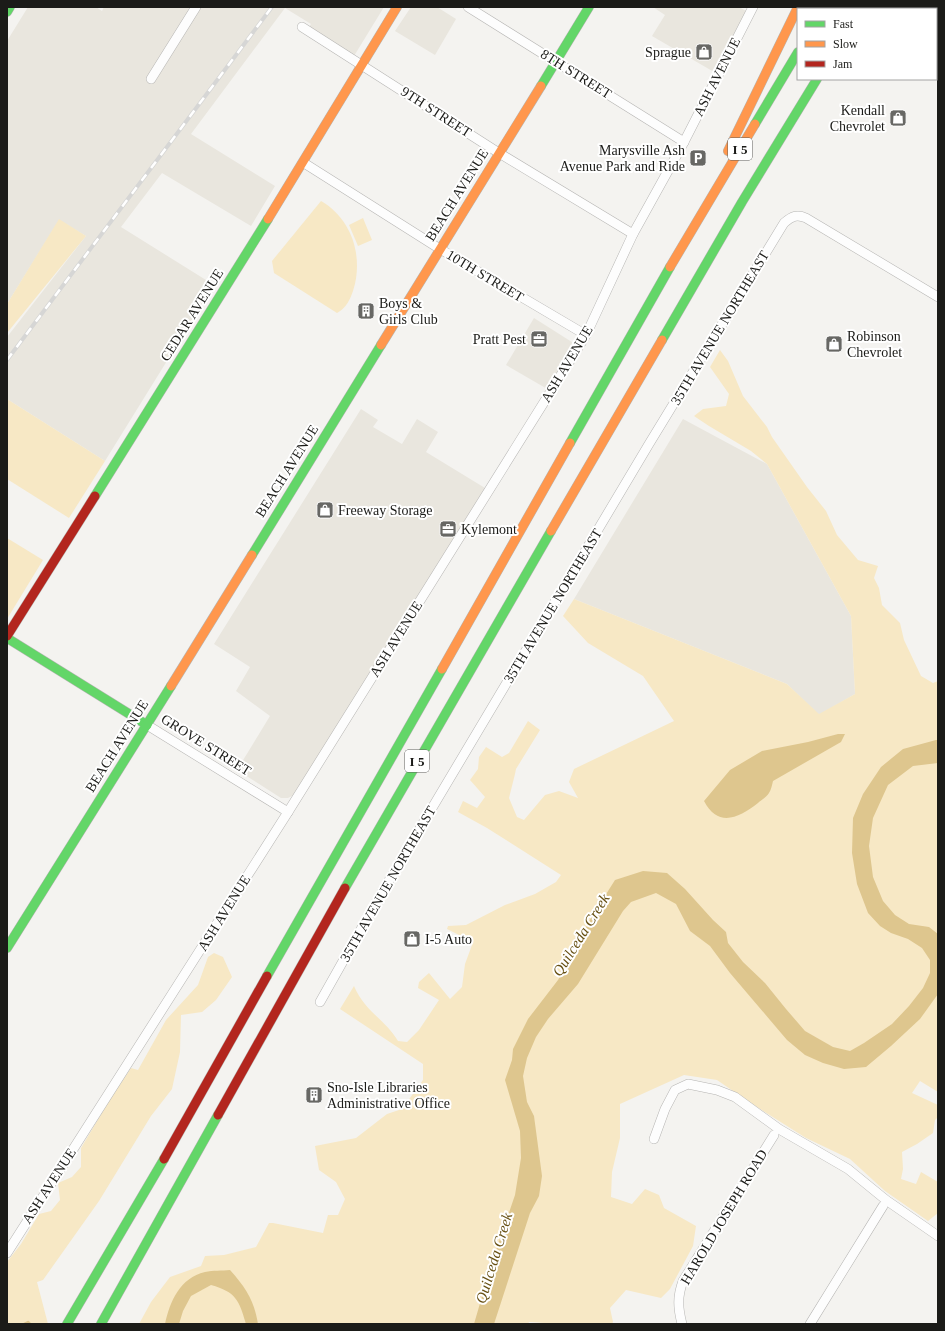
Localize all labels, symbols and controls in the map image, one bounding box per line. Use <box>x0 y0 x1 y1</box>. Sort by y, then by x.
legend <box>797 8 937 80</box>
text: Fast <box>833 17 854 31</box>
street label: ASH AVENUE <box>691 35 743 119</box>
text: Slow <box>833 37 858 51</box>
shop icon: Sprague <box>694 42 714 62</box>
place label: Sprague <box>645 45 691 60</box>
street label: 8TH STREET <box>538 46 614 102</box>
text: Jam <box>833 57 853 71</box>
street label: 9TH STREET <box>398 84 474 140</box>
place label: Kendall Chevrolet <box>830 103 885 134</box>
shop icon: Kendall Chevrolet <box>888 108 908 128</box>
road number: I 5 <box>728 138 752 160</box>
place label: Marysville Ash Avenue Park and Ride <box>560 143 685 174</box>
street label: BEACH AVENUE <box>423 146 491 244</box>
parking icon: Marysville Ash Avenue Park and Ride <box>688 148 708 168</box>
street label: 10TH STREET <box>444 247 527 305</box>
street label: 35TH AVENUE NORTHEAST <box>668 248 772 408</box>
street label: CEDAR AVENUE <box>158 266 226 364</box>
place label: Boys & Girls Club <box>379 296 438 327</box>
building icon: Boys & Girls Club <box>356 301 376 321</box>
street label: ASH AVENUE <box>538 323 596 405</box>
office icon: Pratt Pest <box>529 329 549 349</box>
place label: Robinson Chevrolet <box>847 329 902 360</box>
place label: Pratt Pest <box>473 332 526 347</box>
shop icon: Robinson Chevrolet <box>824 334 844 354</box>
street label: BEACH AVENUE <box>253 422 321 520</box>
shop icon: Freeway Storage <box>315 500 335 520</box>
place label: Freeway Storage <box>338 503 432 518</box>
office icon: Kylemont <box>438 519 458 539</box>
place label: Kylemont <box>461 522 517 537</box>
street label: 35TH AVENUE NORTHEAST <box>501 526 605 686</box>
street label: ASH AVENUE <box>367 598 425 680</box>
street label: BEACH AVENUE <box>83 697 151 795</box>
street label: GROVE STREET <box>158 711 254 779</box>
road number: I 5 <box>405 750 429 772</box>
street label: 35TH AVENUE NORTHEAST <box>337 803 439 964</box>
street label: ASH AVENUE <box>195 872 253 954</box>
water label: Quilceda Creek <box>549 891 613 979</box>
shop icon: I-5 Auto <box>402 929 422 949</box>
place label: I-5 Auto <box>425 932 472 947</box>
place label: Sno-Isle Libraries Administrative Office <box>327 1080 450 1111</box>
building icon: Sno-Isle Libraries Administrative Office <box>304 1085 324 1105</box>
street label: ASH AVENUE <box>19 1146 79 1226</box>
street label: HAROLD JOSEPH ROAD <box>678 1147 770 1287</box>
water label: Quilceda Creek <box>473 1210 515 1305</box>

